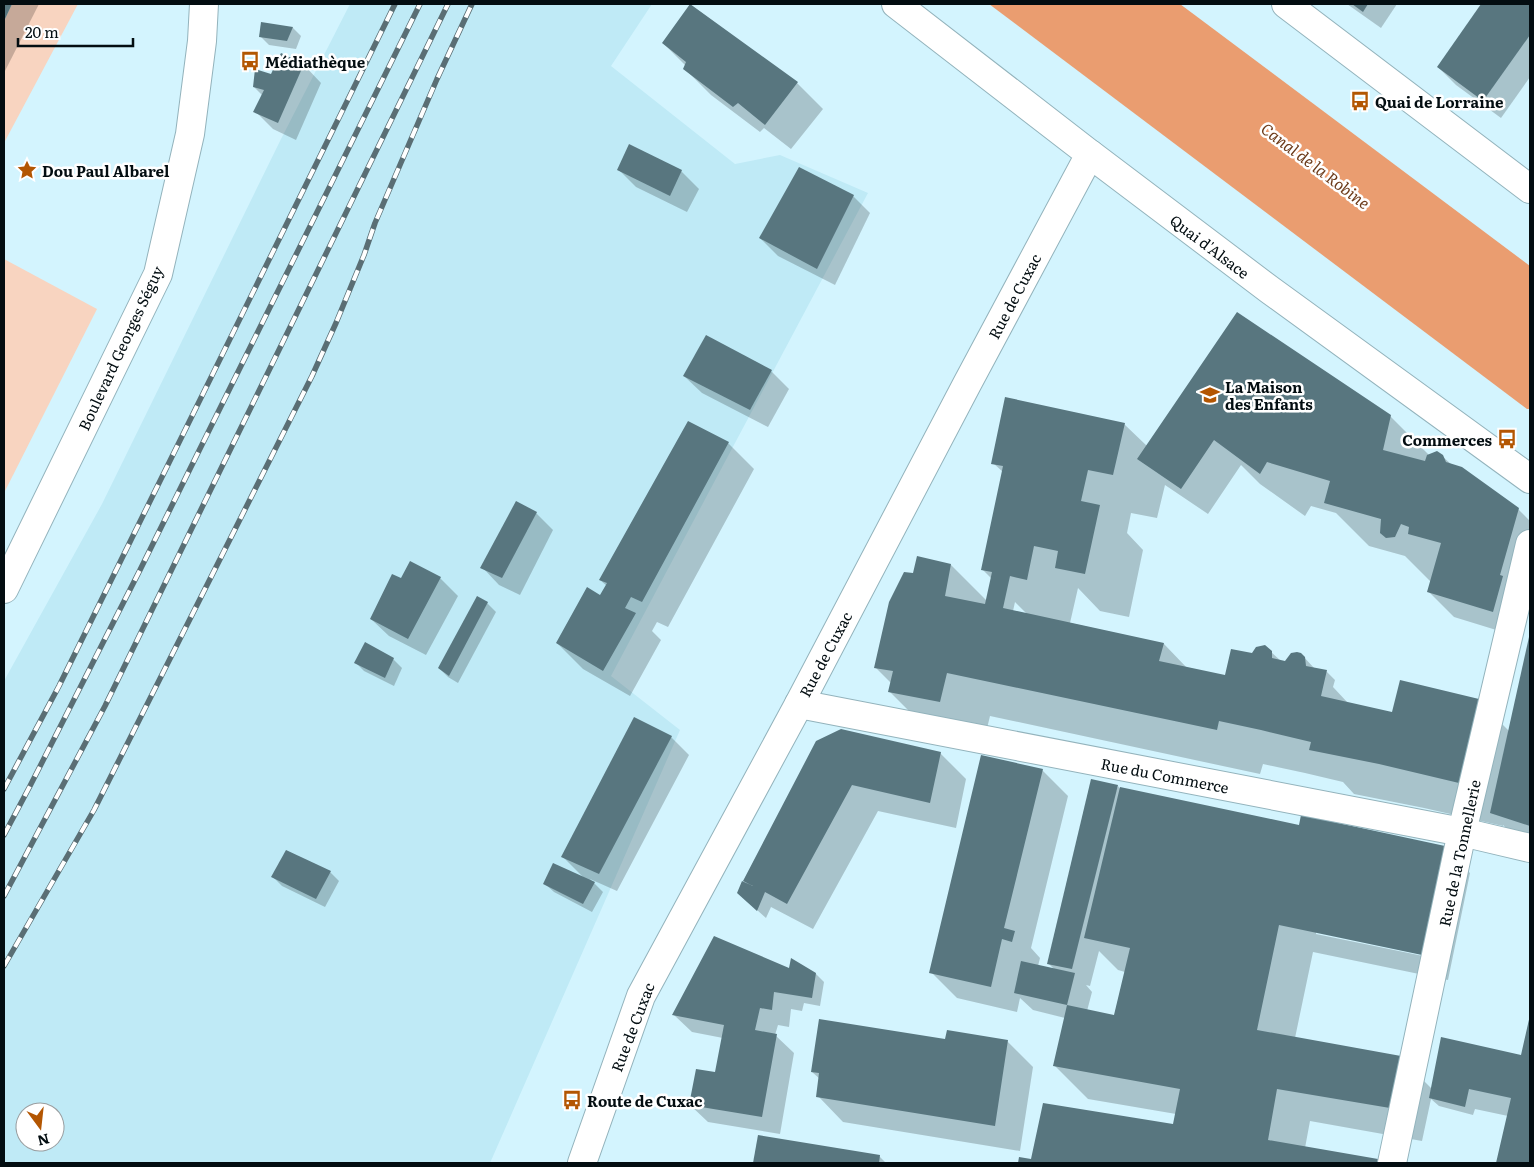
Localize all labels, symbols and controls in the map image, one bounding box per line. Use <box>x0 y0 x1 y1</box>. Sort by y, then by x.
scale bar <box>18 15 132 47</box>
text: 20 m <box>25 20 59 43</box>
bus stop icon: Médiathèque <box>239 50 261 72</box>
place label: Médiathèque <box>265 50 366 73</box>
bus stop icon: Quai de Lorraine <box>1349 90 1371 112</box>
place label: Quai de Lorraine <box>1375 90 1504 113</box>
water label: Canal de la Robine <box>1256 116 1376 214</box>
place icon: Dou Paul Albarel <box>16 159 38 181</box>
place label: Dou Paul Albarel <box>42 159 170 182</box>
street label: Quai d'Alsace <box>1165 208 1255 284</box>
street label: Rue de Cuxac <box>982 249 1046 343</box>
street label: Boulevard Georges Séguy <box>72 262 168 434</box>
place label: La Maison des Enfants <box>1225 375 1313 415</box>
school or university icon: La Maison des Enfants <box>1199 384 1221 406</box>
place label: Commerces <box>1402 428 1493 451</box>
bus stop icon: Commerces <box>1496 428 1518 450</box>
street label: Rue de Cuxac <box>793 607 857 701</box>
street label: Rue du Commerce <box>1099 751 1231 799</box>
street label: Rue de la Tonnellerie <box>1432 777 1486 929</box>
street label: Rue de Cuxac <box>604 978 660 1075</box>
bus stop icon: Route de Cuxac <box>561 1089 583 1111</box>
place label: Route de Cuxac <box>587 1089 703 1112</box>
north arrow <box>15 1102 65 1152</box>
text: N <box>35 1129 52 1152</box>

